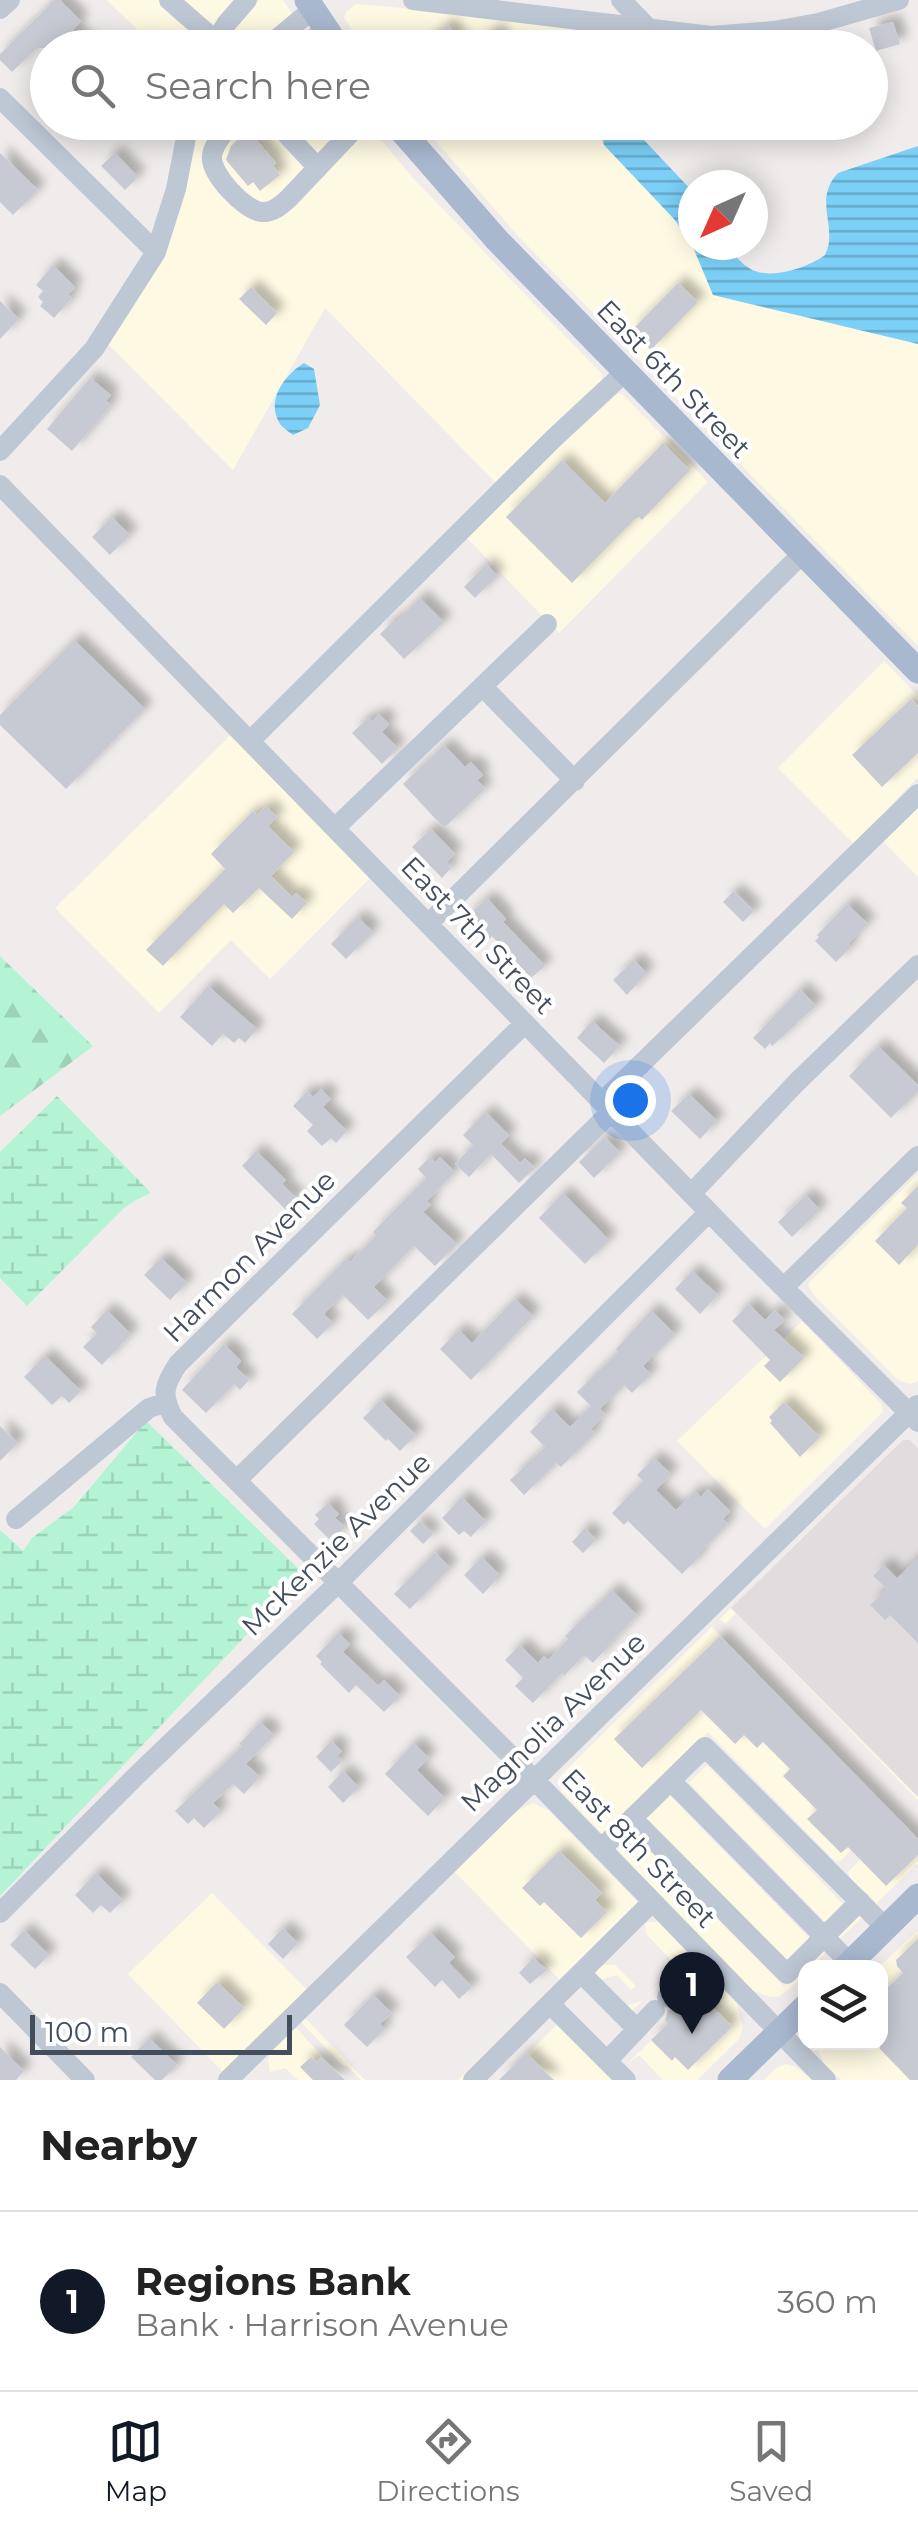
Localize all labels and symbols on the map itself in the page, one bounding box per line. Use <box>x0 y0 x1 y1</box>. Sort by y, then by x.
north arrow <box>678 170 768 260</box>
street label: East 6th Street <box>590 293 758 465</box>
street label: East 7th Street <box>394 849 562 1021</box>
your location <box>605 1075 656 1126</box>
street label: Harmon Avenue <box>156 1163 342 1349</box>
street label: McKenzie Avenue <box>235 1445 437 1643</box>
street label: Magnolia Avenue <box>454 1625 652 1819</box>
street label: East 8th Street <box>555 1762 723 1934</box>
pin: 1 <box>660 1952 724 2034</box>
scale bar <box>30 2010 292 2054</box>

